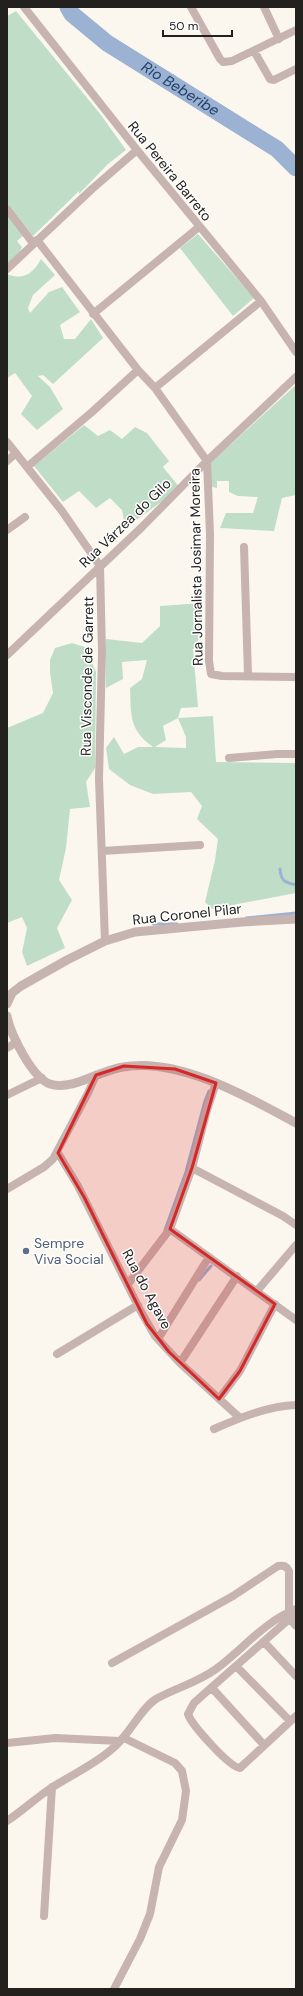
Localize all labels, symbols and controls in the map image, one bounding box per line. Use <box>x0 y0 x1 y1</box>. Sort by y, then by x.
scale bar <box>163 12 232 38</box>
text: 50 m <box>169 18 198 34</box>
water label: Rio Beberibe <box>138 57 224 121</box>
street label: Rua Pereira Barreto <box>124 117 216 225</box>
street label: Rua Jornalista Josimar Moreira <box>185 468 207 666</box>
street label: Rua Várzea do Gilo <box>75 475 175 571</box>
street label: Rua Visconde de Garrett <box>77 596 97 756</box>
street label: Rua Coronel Pilar <box>132 899 242 929</box>
place label: Sempre Viva Social <box>34 1234 104 1268</box>
marker: Sempre Viva Social <box>21 1246 31 1256</box>
street label: Rua do Agave <box>118 1246 176 1332</box>

